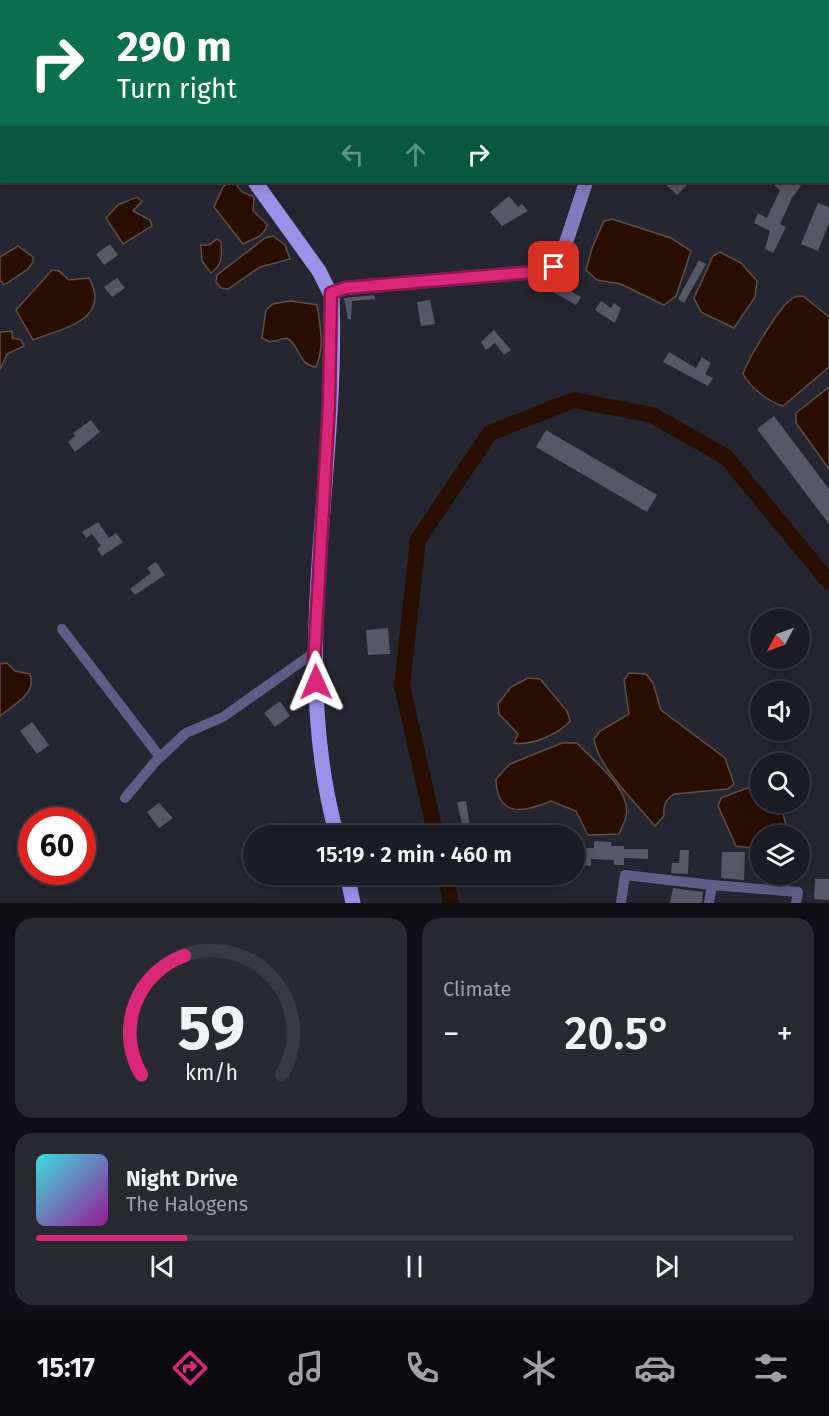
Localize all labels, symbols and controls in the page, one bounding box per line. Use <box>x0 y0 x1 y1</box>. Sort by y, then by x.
text: 290 m <box>117 22 232 72</box>
icon: right <box>18 24 96 102</box>
text: Turn right <box>117 73 237 105</box>
icon: left <box>336 138 369 171</box>
icon: ahead <box>399 138 432 171</box>
icon: right <box>462 138 495 171</box>
pin <box>528 241 579 292</box>
icon: arrive <box>537 250 570 283</box>
north arrow <box>750 609 810 669</box>
map controls <box>750 609 810 885</box>
position arrow <box>284 650 348 714</box>
button: sound <box>750 681 810 741</box>
button: search <box>750 753 810 813</box>
speed limit sign: 60 <box>18 807 96 885</box>
button: layers <box>750 825 810 885</box>
text: 15:19 · 2 min · 460 m <box>316 841 512 868</box>
text: Climate <box>443 977 511 1001</box>
text: 59 <box>177 991 245 1066</box>
text: 20.5° <box>564 1007 672 1061</box>
text: − <box>443 1014 460 1054</box>
text: + <box>777 1014 793 1054</box>
text: km/h <box>184 1060 238 1086</box>
text: Night Drive <box>126 1165 238 1192</box>
text: The Halogens <box>126 1192 248 1216</box>
icon: previous <box>146 1250 179 1283</box>
icon: pause <box>398 1250 431 1283</box>
icon: next <box>650 1250 683 1283</box>
icon: directions <box>169 1347 211 1389</box>
icon: music <box>285 1347 327 1389</box>
icon: phone <box>401 1347 443 1389</box>
icon: climate <box>518 1347 560 1389</box>
icon: car <box>634 1347 676 1389</box>
icon: filters <box>750 1347 792 1389</box>
text: 15:17 <box>37 1352 95 1384</box>

